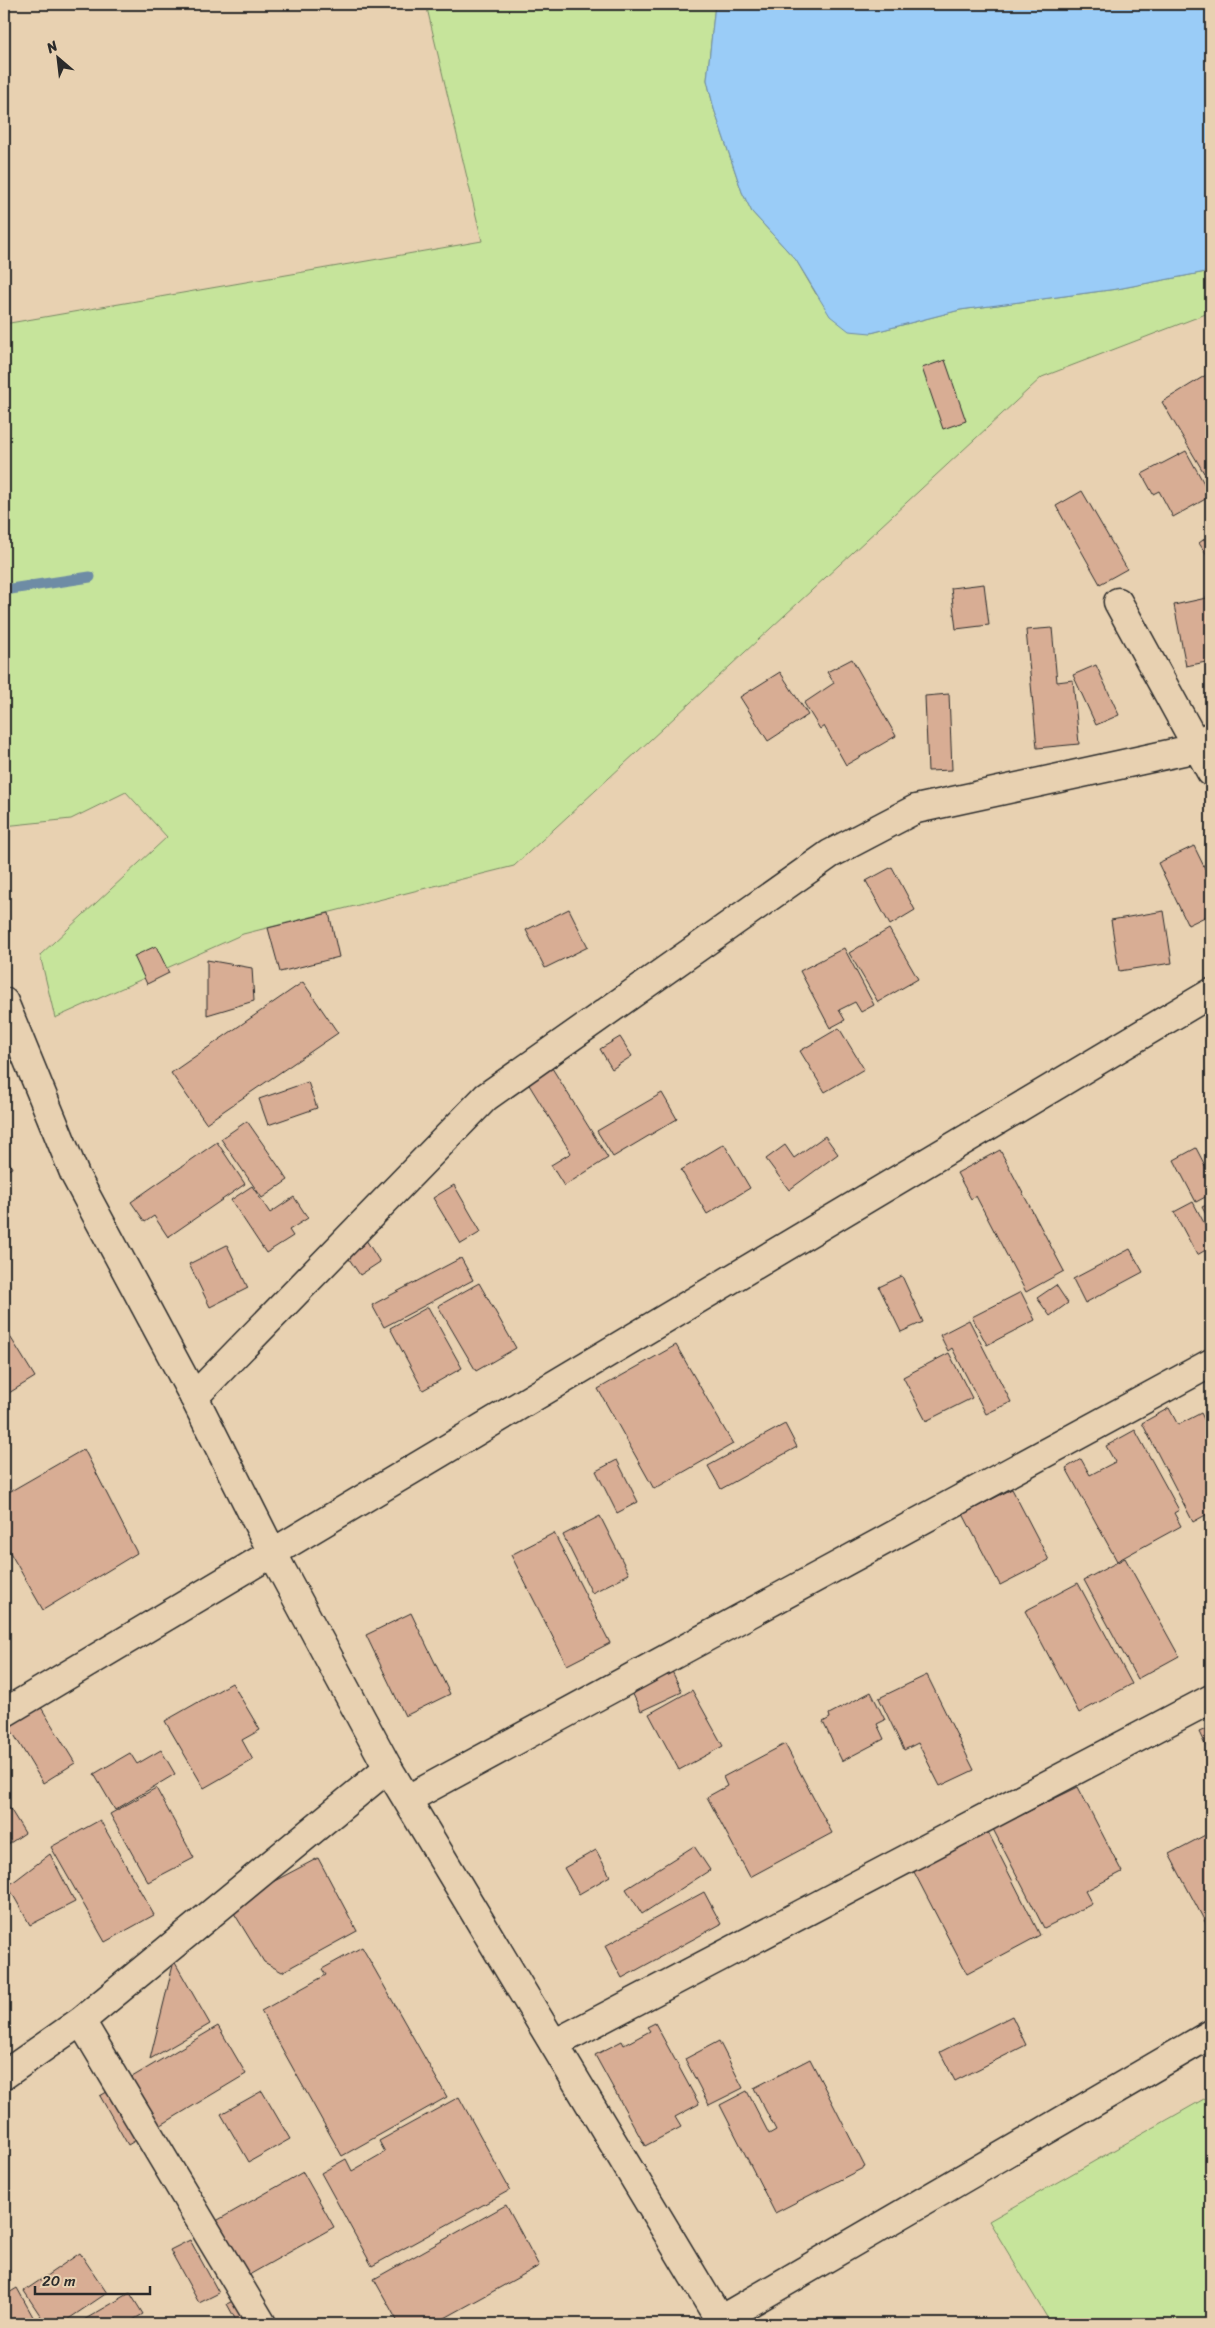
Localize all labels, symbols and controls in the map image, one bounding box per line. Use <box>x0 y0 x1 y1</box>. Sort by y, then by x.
north arrow <box>32 32 82 82</box>
text: N <box>41 34 63 61</box>
scale bar <box>35 2263 150 2295</box>
text: 20 m <box>42 2268 76 2294</box>

